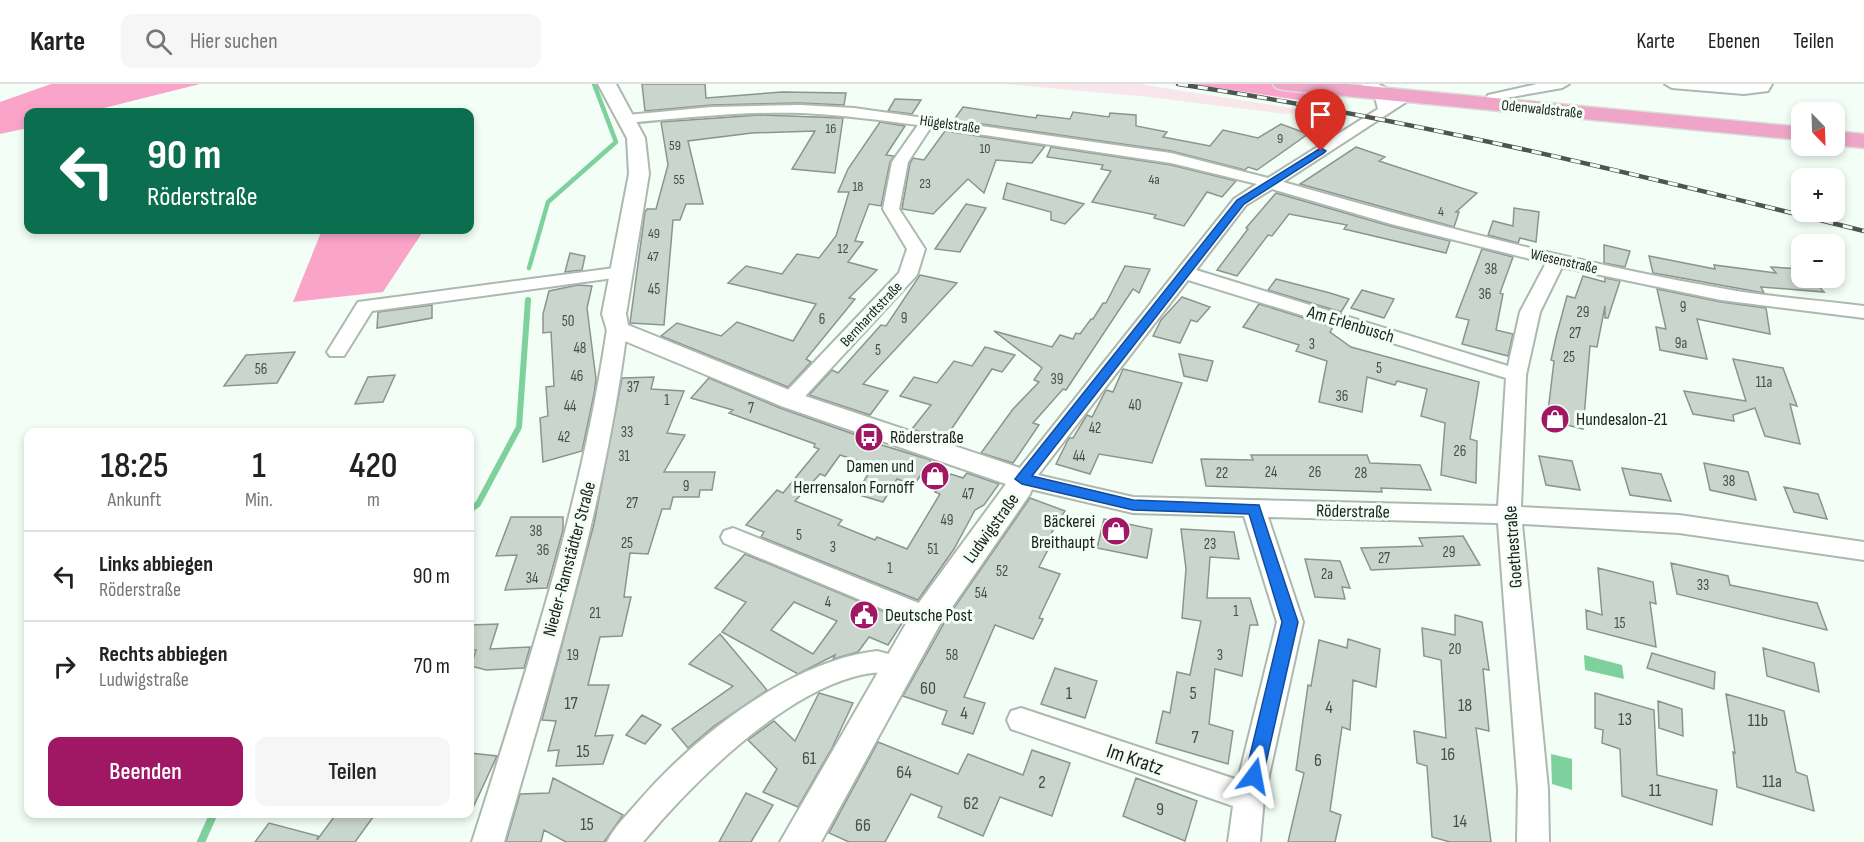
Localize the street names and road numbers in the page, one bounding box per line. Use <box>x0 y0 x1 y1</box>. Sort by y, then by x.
street label: Odenwaldstraße <box>1501 96 1583 123</box>
street label: Hügelstraße <box>919 111 981 138</box>
street label: Wiesenstraße <box>1528 245 1599 278</box>
street label: Bernhardtstraße <box>836 278 906 351</box>
street label: Am Erlenbusch <box>1304 301 1397 348</box>
street label: Nieder-Ramstädter Straße <box>539 479 600 639</box>
street label: Ludwigstraße <box>959 489 1024 567</box>
street label: Röderstraße <box>1316 500 1390 523</box>
street label: Goethestraße <box>1500 505 1527 589</box>
street label: Im Kratz <box>1103 738 1167 781</box>

